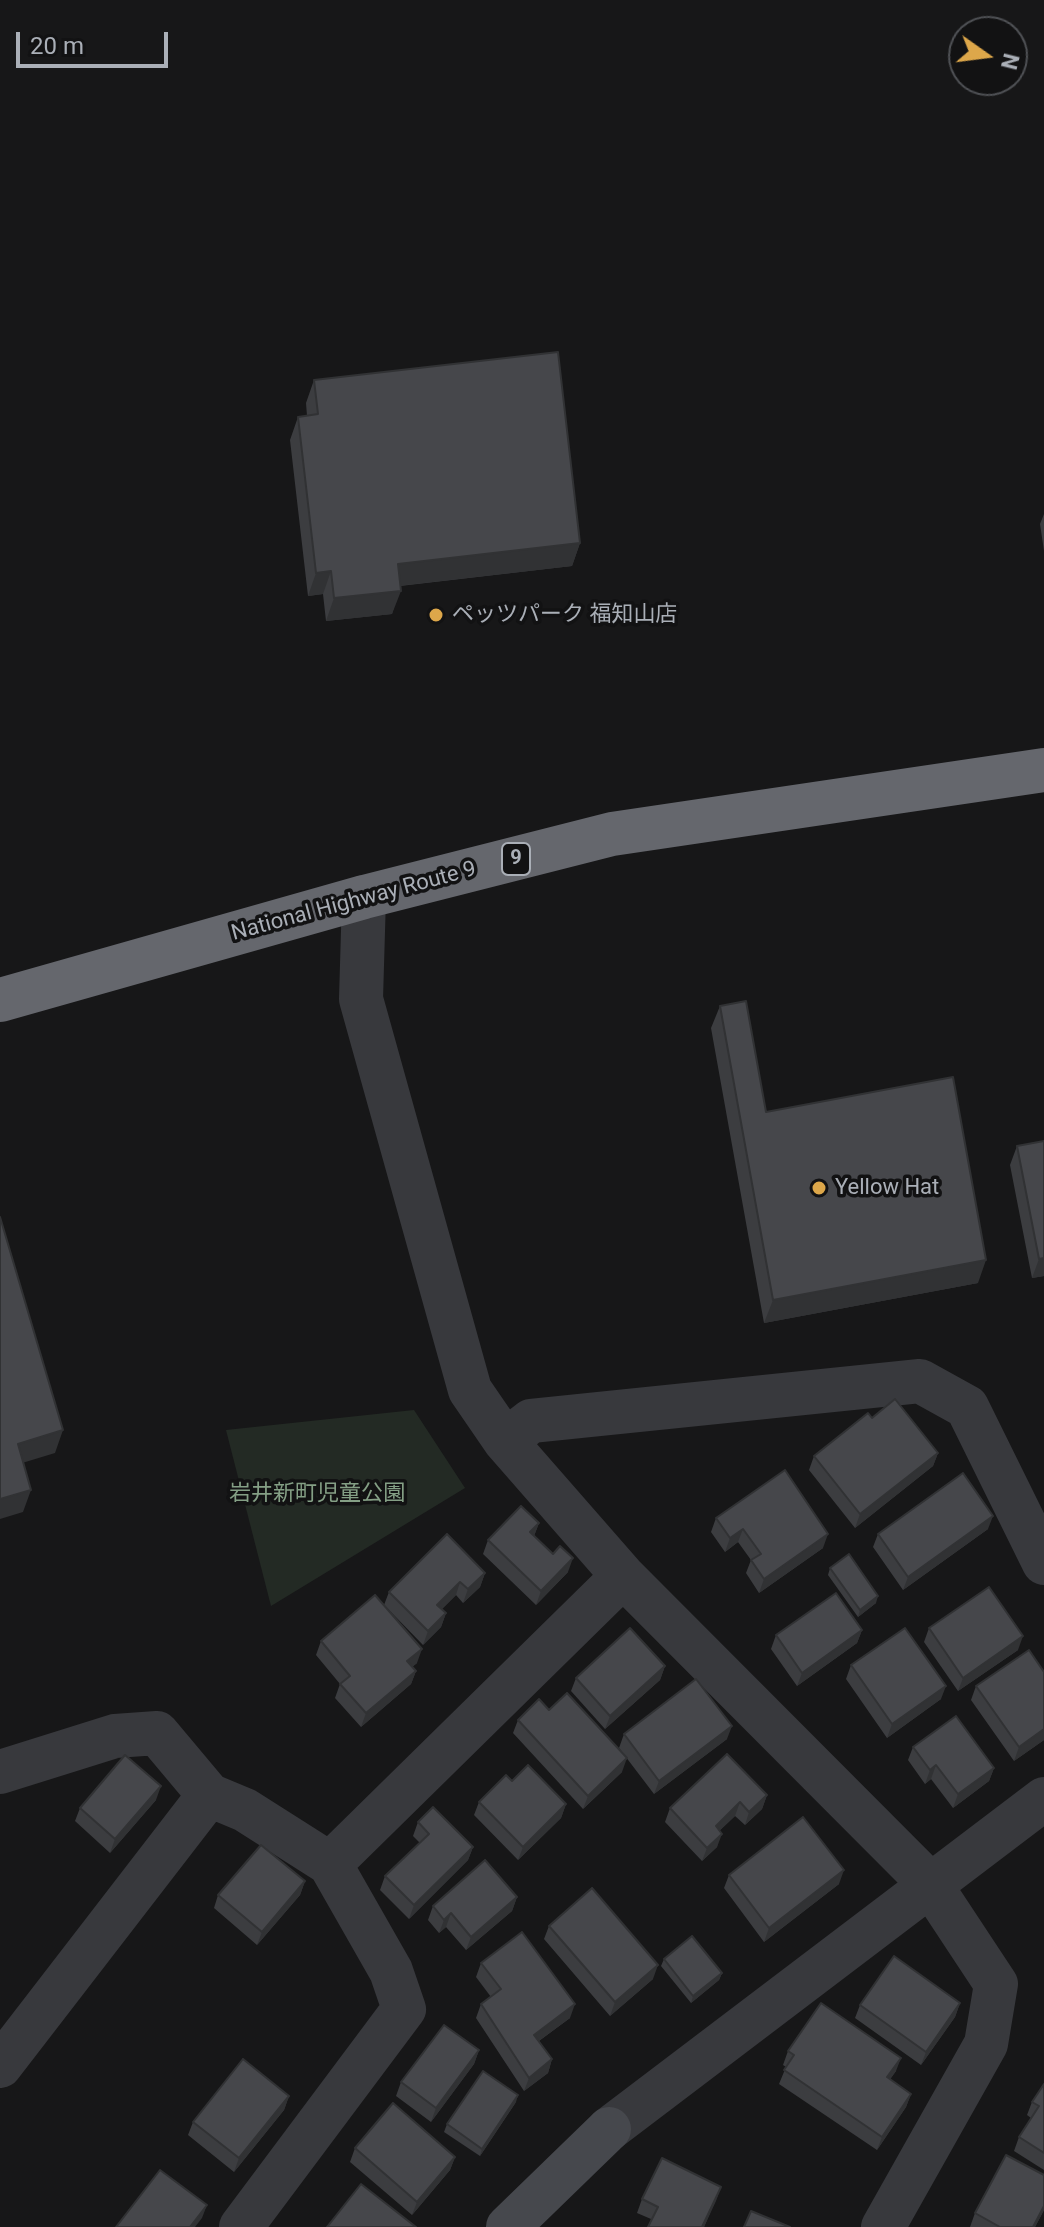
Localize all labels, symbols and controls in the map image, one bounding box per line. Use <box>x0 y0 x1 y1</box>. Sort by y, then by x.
scale bar <box>20 16 172 66</box>
north arrow <box>948 16 1028 96</box>
text: 20 m <box>30 32 84 60</box>
text: N <box>996 51 1024 72</box>
place label: ペッツパーク 福知山店 <box>452 602 677 628</box>
marker: ペッツパーク 福知山店 <box>427 606 445 624</box>
road number: 9 <box>502 843 530 875</box>
street label: National Highway Route 9 <box>229 857 479 947</box>
place label: Yellow Hat <box>835 1175 939 1201</box>
marker: Yellow Hat <box>810 1179 828 1197</box>
park label: 岩井新町児童公園 <box>229 1481 405 1507</box>

